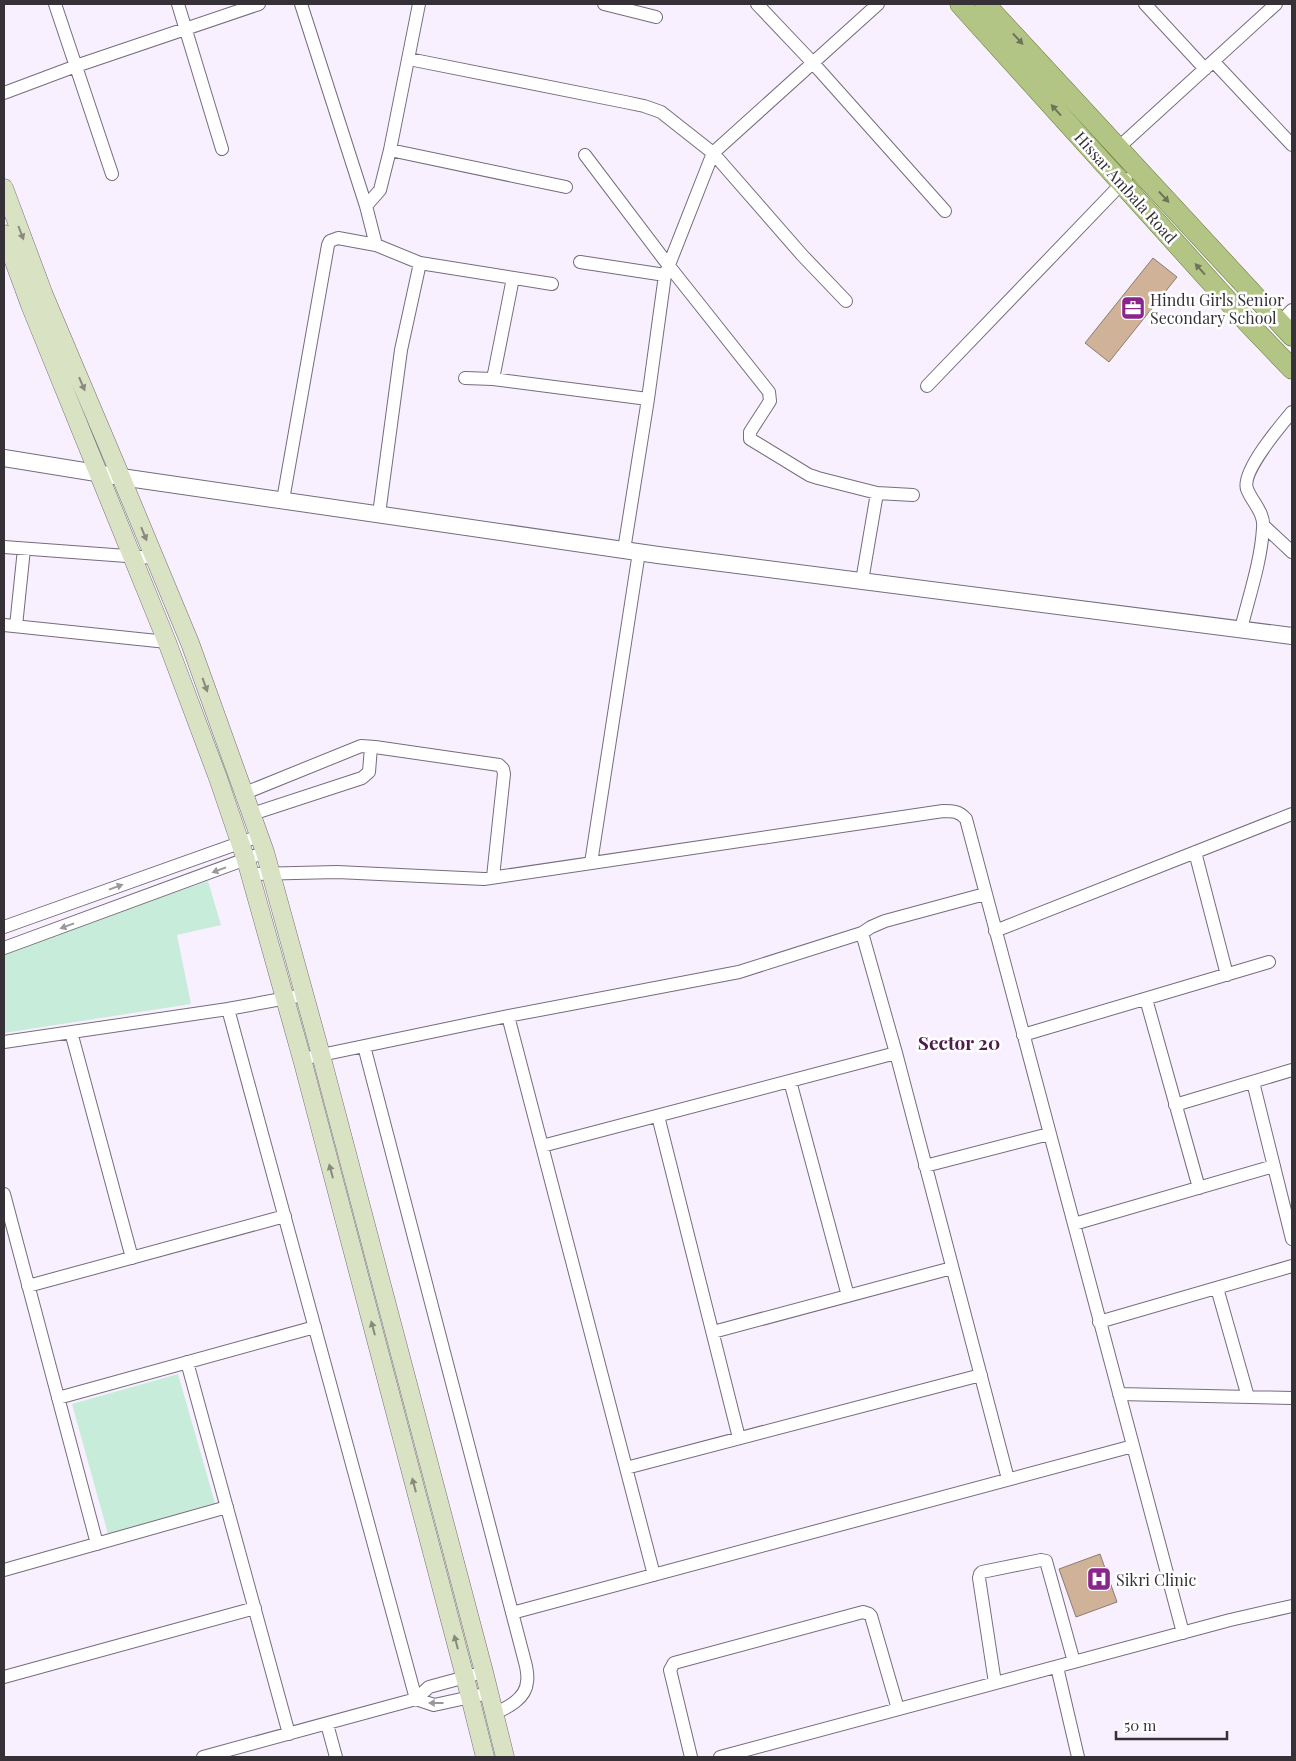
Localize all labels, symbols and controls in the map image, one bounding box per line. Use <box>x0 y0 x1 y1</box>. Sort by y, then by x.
one-way arrow <box>1012 33 1024 45</box>
one-way arrow <box>1050 104 1062 116</box>
street label: Hissar Ambala Road <box>1070 127 1182 247</box>
one-way arrow <box>1158 191 1170 203</box>
one-way arrow <box>17 226 25 241</box>
one-way arrow <box>1194 264 1206 276</box>
place label: Hindu Girls Senior Secondary School <box>1150 289 1284 328</box>
office icon: Hindu Girls Senior Secondary School <box>1120 295 1146 321</box>
one-way arrow <box>78 377 86 391</box>
one-way arrow <box>141 527 149 541</box>
one-way arrow <box>202 677 209 692</box>
one-way arrow <box>212 866 227 874</box>
one-way arrow <box>108 883 123 890</box>
one-way arrow <box>59 922 74 930</box>
district label: Sector 20 <box>918 1029 1000 1055</box>
one-way arrow <box>327 1163 335 1178</box>
one-way arrow <box>368 1320 376 1335</box>
one-way arrow <box>410 1477 418 1492</box>
hospital icon: Sikri Clinic <box>1086 1566 1112 1592</box>
place label: Sikri Clinic <box>1116 1569 1196 1590</box>
one-way arrow <box>452 1635 460 1650</box>
one-way arrow <box>427 1699 443 1707</box>
scale bar <box>1116 1708 1227 1740</box>
text: 50 m <box>1124 1715 1157 1735</box>

